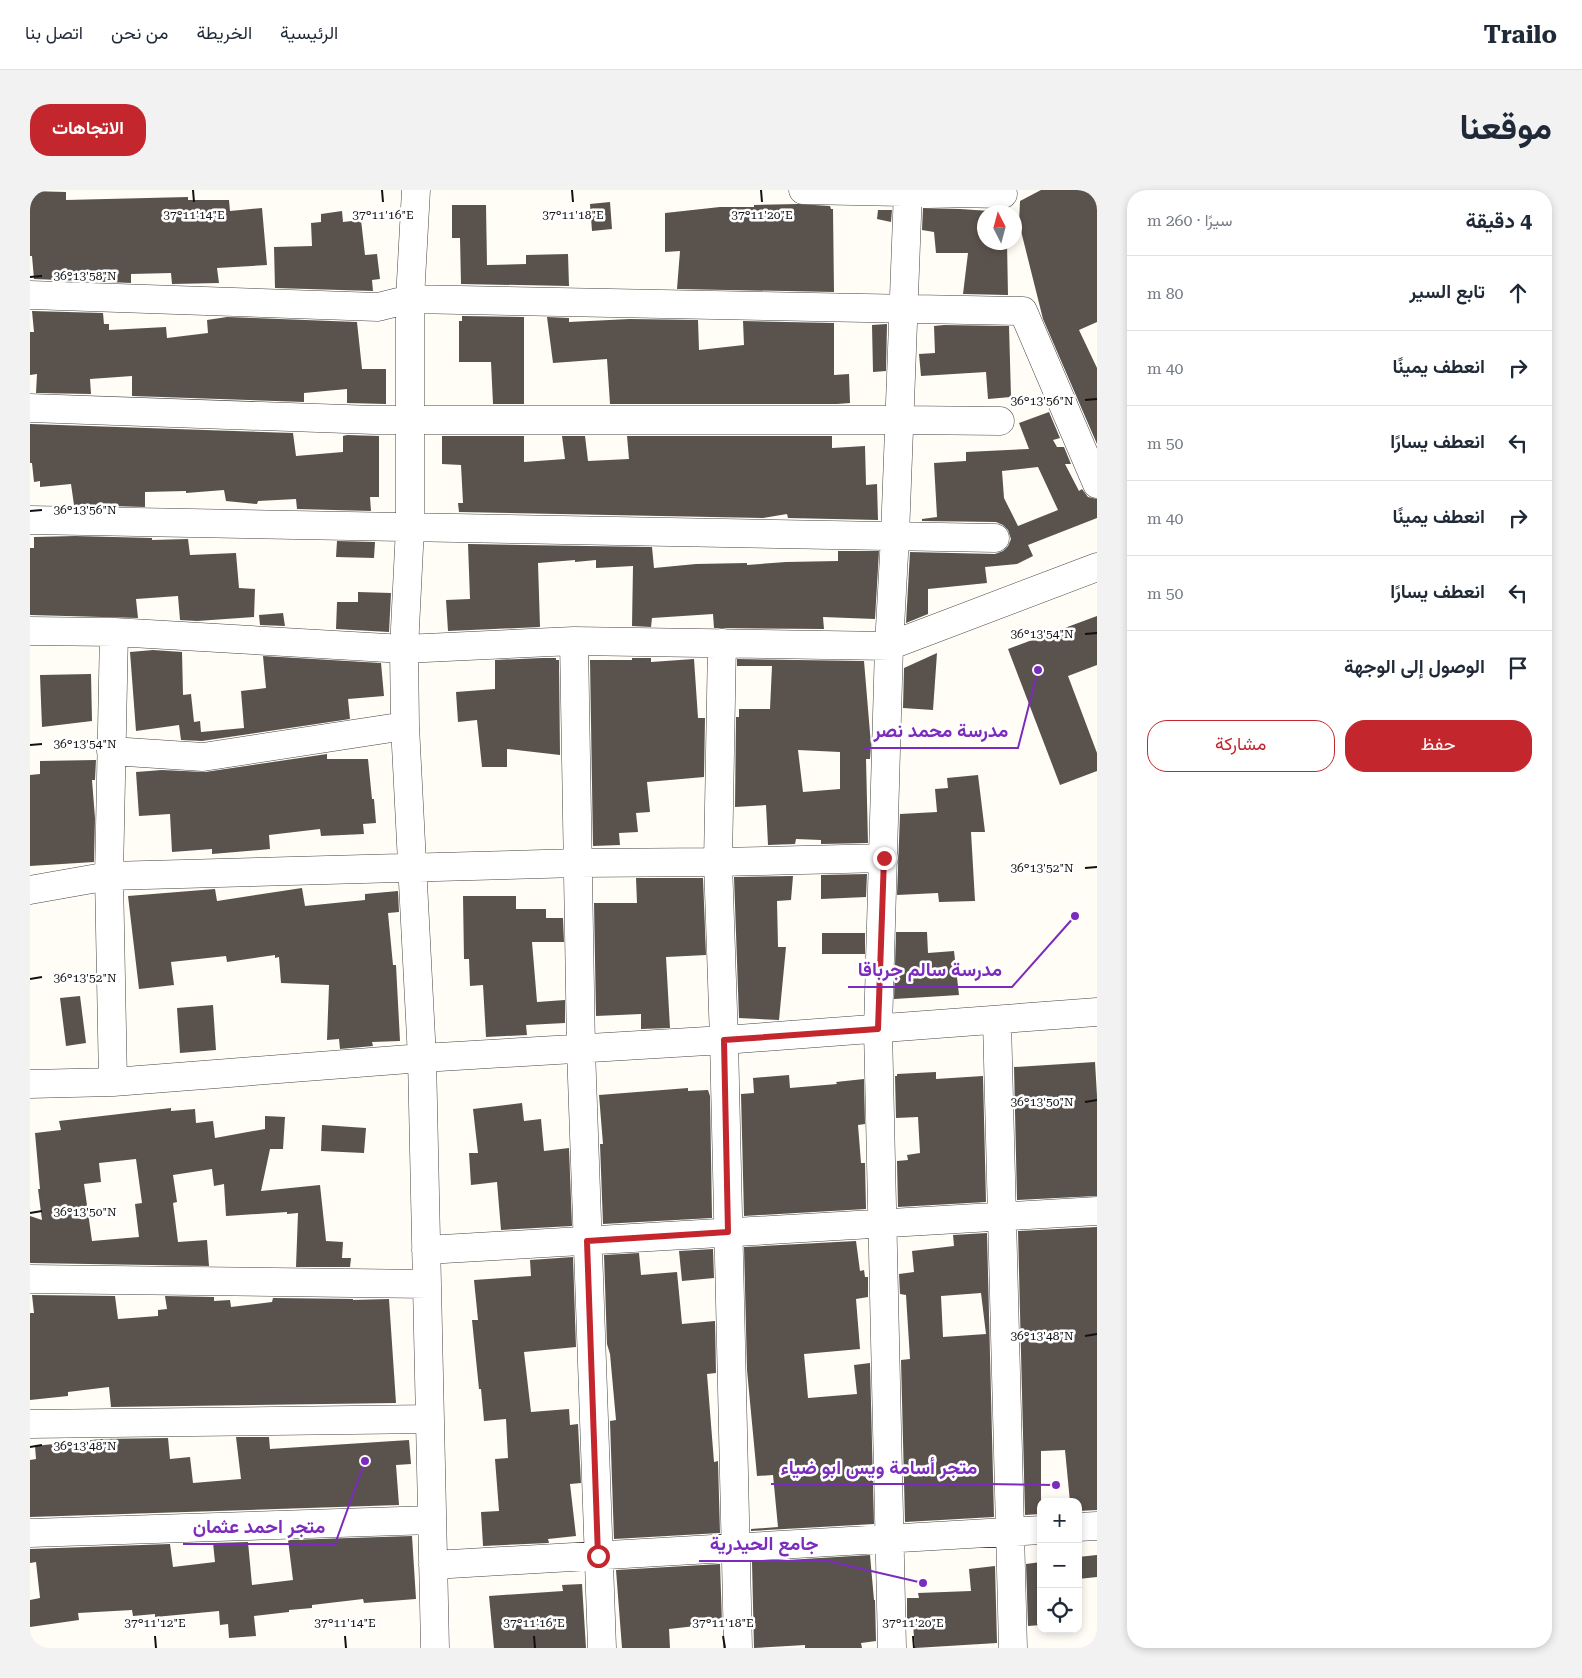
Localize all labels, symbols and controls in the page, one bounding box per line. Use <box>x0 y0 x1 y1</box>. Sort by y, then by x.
text: Trailo <box>1483 21 1557 49</box>
text: اتصل بنا <box>25 22 83 43</box>
text: من نحن <box>111 22 168 43</box>
text: الخريطة <box>196 22 252 43</box>
text: الرئيسية <box>280 22 338 43</box>
button: الاتجاهات <box>30 104 146 156</box>
text: موقعنا <box>1459 107 1552 148</box>
north arrow <box>977 205 1022 250</box>
text: 37°11'14"E <box>163 208 225 222</box>
text: 37°11'16"E <box>352 208 414 222</box>
text: 37°11'18"E <box>542 208 604 222</box>
text: 37°11'20"E <box>731 208 793 222</box>
text: 4 دقيقة <box>1465 209 1532 233</box>
text: سيرًا · 260 m <box>1147 211 1232 230</box>
text: 36°13'58"N <box>53 269 117 283</box>
icon: ahead <box>1504 279 1532 307</box>
text: تابع السير <box>1409 280 1485 303</box>
text: 80 m <box>1147 284 1184 303</box>
icon: right <box>1504 354 1532 382</box>
text: انعطف يمينًا <box>1393 355 1485 378</box>
text: 40 m <box>1147 359 1184 378</box>
text: 36°13'56"N <box>1010 394 1074 408</box>
icon: left <box>1504 429 1532 457</box>
text: انعطف يسارًا <box>1390 430 1485 453</box>
text: 50 m <box>1147 434 1184 453</box>
text: 36°13'56"N <box>53 503 117 517</box>
icon: right <box>1504 504 1532 532</box>
text: انعطف يمينًا <box>1393 505 1485 528</box>
text: 40 m <box>1147 509 1184 528</box>
icon: left <box>1504 579 1532 607</box>
text: انعطف يسارًا <box>1390 580 1485 603</box>
text: 50 m <box>1147 584 1184 603</box>
text: 36°13'54"N <box>1010 627 1074 641</box>
icon: arrive <box>1504 654 1532 682</box>
text: الوصول إلى الوجهة <box>1344 655 1485 678</box>
callout: مدرسة محمد نصر <box>863 714 1018 748</box>
text: مدرسة محمد نصر <box>873 719 1008 743</box>
button: مشاركة <box>1147 720 1335 772</box>
button: حفظ <box>1345 720 1532 772</box>
text: 36°13'54"N <box>53 737 117 751</box>
route end <box>873 847 896 870</box>
text: 36°13'52"N <box>1010 861 1074 875</box>
callout: مدرسة سالم جرباقا <box>848 953 1012 987</box>
text: مدرسة سالم جرباقا <box>858 958 1002 982</box>
text: 36°13'52"N <box>53 971 117 985</box>
text: 36°13'50"N <box>1010 1095 1074 1109</box>
text: 36°13'50"N <box>53 1205 117 1219</box>
text: 36°13'48"N <box>1010 1329 1074 1343</box>
text: 36°13'48"N <box>53 1439 117 1453</box>
callout: متجر أسامة ويس ابو ضياء <box>771 1450 987 1484</box>
text: متجر أسامة ويس ابو ضياء <box>781 1456 977 1480</box>
map controls <box>1037 1498 1082 1633</box>
button: + <box>1037 1498 1082 1543</box>
callout: متجر احمد عثمان <box>183 1510 335 1544</box>
text: متجر احمد عثمان <box>193 1515 325 1539</box>
callout: جامع الحيدرية <box>699 1527 828 1561</box>
text: جامع الحيدرية <box>710 1532 818 1557</box>
button: − <box>1037 1543 1082 1588</box>
route start <box>587 1545 610 1568</box>
button: locate <box>1037 1588 1082 1633</box>
text: 37°11'12"E <box>124 1616 186 1630</box>
text: 37°11'14"E <box>314 1616 376 1630</box>
text: 37°11'16"E <box>503 1616 565 1630</box>
text: 37°11'18"E <box>692 1616 754 1630</box>
text: 37°11'20"E <box>882 1616 944 1630</box>

